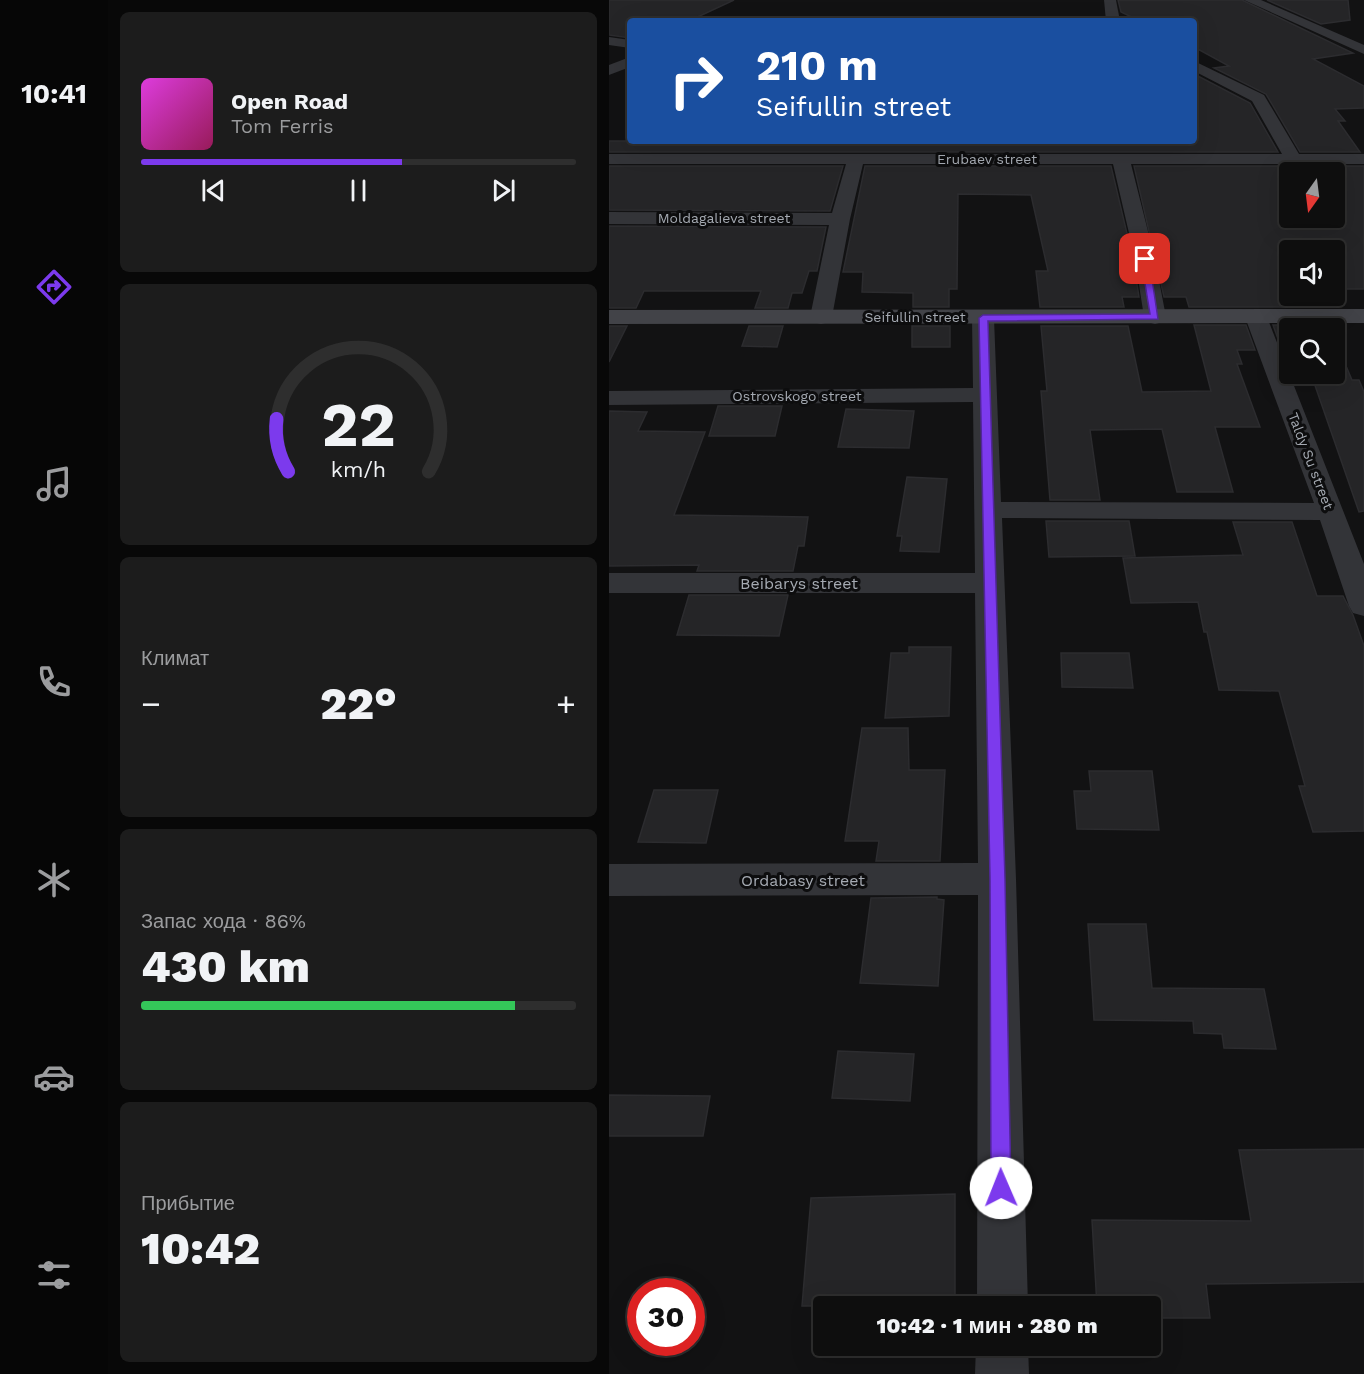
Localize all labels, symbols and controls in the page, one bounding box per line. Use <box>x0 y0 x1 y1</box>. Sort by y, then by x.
text: 210 m <box>756 41 878 90</box>
icon: right <box>657 42 735 120</box>
text: 10:41 <box>21 78 87 110</box>
text: Open Road <box>231 89 348 114</box>
text: Seifullin street <box>756 91 951 123</box>
text: Tom Ferris <box>231 114 334 138</box>
street label: Erubaev street <box>937 151 1037 167</box>
north arrow <box>1279 162 1345 228</box>
map controls <box>1279 162 1345 384</box>
icon: previous <box>197 174 230 207</box>
icon: pause <box>342 174 375 207</box>
icon: next <box>487 174 520 207</box>
street label: Moldagalieva street <box>658 210 790 226</box>
pin <box>1119 233 1170 284</box>
button: sound <box>1279 240 1345 306</box>
icon: arrive <box>1128 242 1161 275</box>
icon: directions <box>33 266 75 308</box>
street label: Seifullin street <box>864 309 966 325</box>
button: search <box>1279 318 1345 384</box>
text: 22 <box>321 388 396 461</box>
street label: Ostrovskogo street <box>732 388 862 404</box>
street label: Taldy Su street <box>1285 410 1337 512</box>
text: km/h <box>331 457 386 482</box>
icon: music <box>33 463 75 505</box>
street label: Beibarys street <box>740 574 858 593</box>
text: Климат <box>141 646 209 670</box>
icon: phone <box>33 661 75 703</box>
text: 22° <box>320 677 397 730</box>
text: − <box>141 684 161 723</box>
text: + <box>556 684 576 723</box>
icon: climate <box>33 859 75 901</box>
street label: Ordabasy street <box>741 871 865 890</box>
text: Запас хода · 86% <box>141 909 306 933</box>
text: 430 km <box>141 940 310 993</box>
icon: car <box>33 1056 75 1098</box>
position arrow <box>969 1156 1033 1220</box>
text: Прибытие <box>141 1191 235 1215</box>
text: 10:42 <box>141 1222 260 1275</box>
icon: filters <box>33 1254 75 1296</box>
speed limit sign: 30 <box>627 1278 705 1356</box>
text: 10:42 · 1 мин · 280 m <box>876 1313 1098 1338</box>

